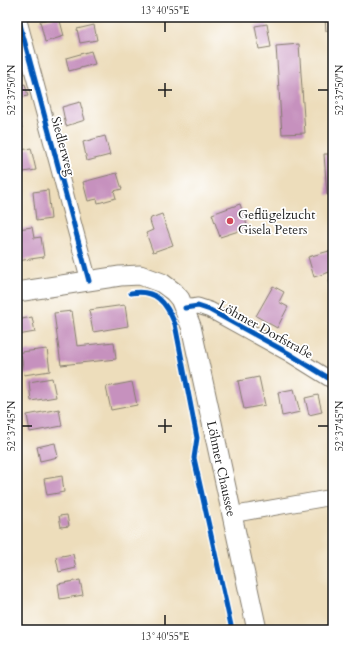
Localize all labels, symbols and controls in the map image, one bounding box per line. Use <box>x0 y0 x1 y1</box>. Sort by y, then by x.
text: 13°40'55"E <box>141 4 189 18</box>
text: 52°37'50"N <box>5 64 19 115</box>
text: 52°37'50"N <box>333 64 347 115</box>
street label: Siedlerweg <box>47 115 80 179</box>
place label: Geflügelzucht Gisela Peters <box>238 206 315 239</box>
marker: Geflügelzucht Gisela Peters <box>225 216 235 226</box>
street label: Löhmer Dorfstraße <box>215 296 316 363</box>
text: 52°37'45"N <box>5 400 19 451</box>
text: 52°37'45"N <box>333 400 347 451</box>
street label: Löhmer Chaussee <box>202 419 240 519</box>
text: 13°40'55"E <box>141 630 189 644</box>

